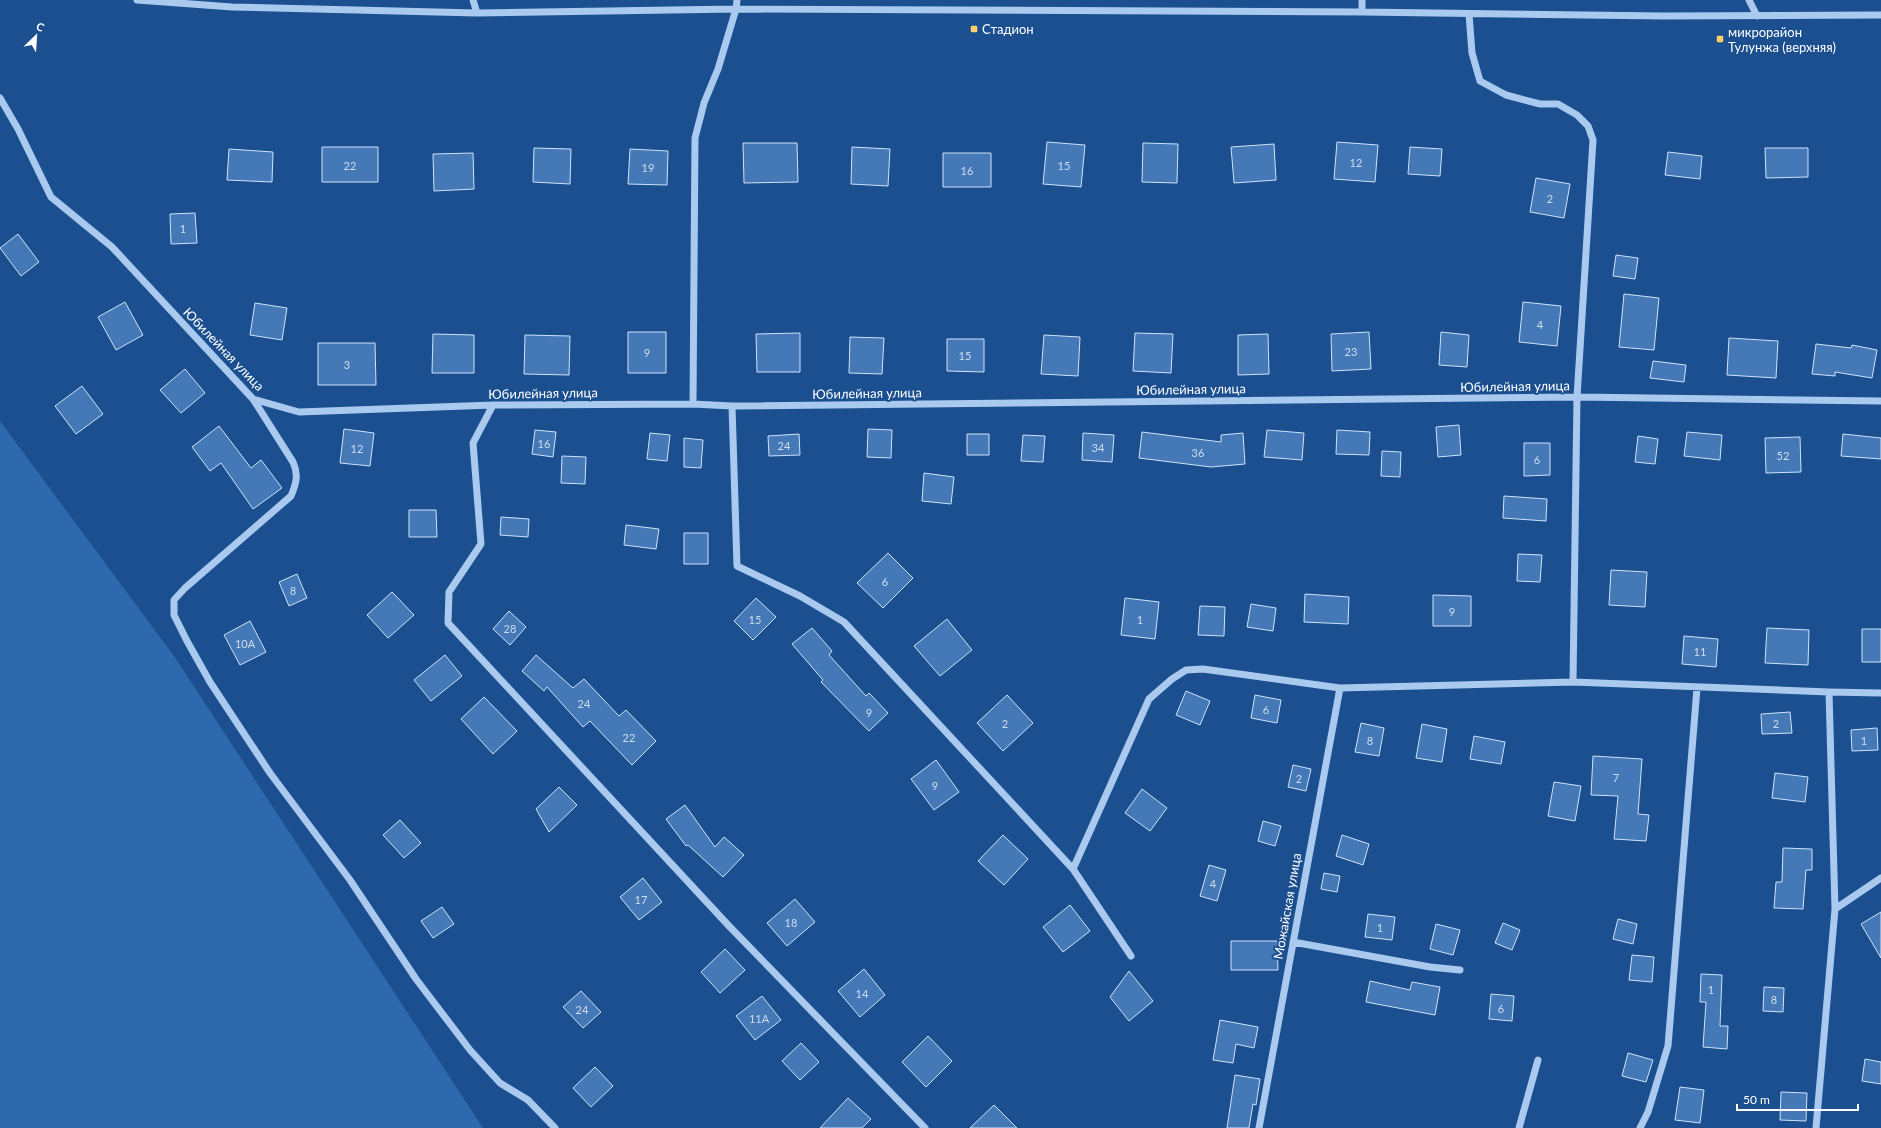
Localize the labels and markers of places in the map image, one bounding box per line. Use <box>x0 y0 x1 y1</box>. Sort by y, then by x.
place label: Стадион <box>982 21 1034 37</box>
marker: Стадион <box>969 24 979 34</box>
place label: микрорайон Тулунжа (верхняя) <box>1728 24 1836 55</box>
marker: микрорайон Тулунжа (верхняя) <box>1715 34 1725 44</box>

